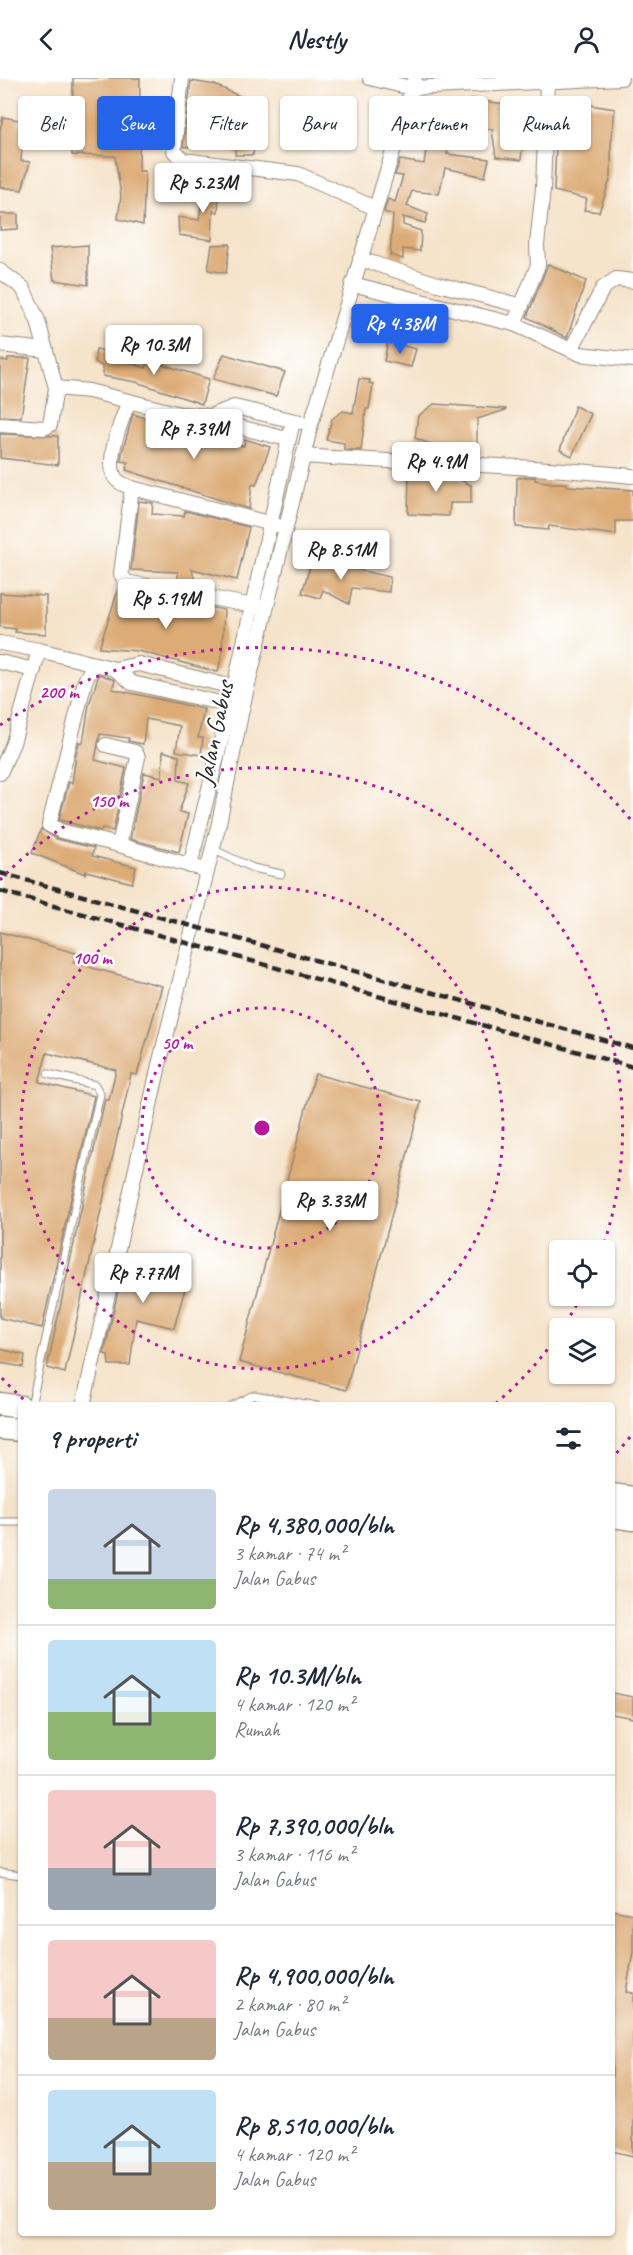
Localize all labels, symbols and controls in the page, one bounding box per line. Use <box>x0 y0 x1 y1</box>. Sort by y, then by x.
text: Nestly <box>287 22 346 56</box>
icon: back <box>30 23 63 56</box>
icon: person <box>570 23 603 56</box>
chip: Beli <box>18 96 85 150</box>
chip: Sewa <box>97 96 175 150</box>
chip: Filter <box>187 96 268 150</box>
chip: Baru <box>280 96 357 150</box>
chip: Apartemen <box>369 96 488 150</box>
chip: Rumah <box>500 96 591 150</box>
pin: Rp 5.23M <box>141 163 265 214</box>
text: Rp 5.23M <box>169 170 237 195</box>
pin: Rp 4.38M <box>338 304 462 355</box>
text: Rp 4.38M <box>365 311 435 336</box>
pin: Rp 10.3M <box>92 325 216 376</box>
text: Rp 10.3M <box>119 332 189 357</box>
pin: Rp 7.39M <box>132 409 256 460</box>
text: Rp 7.39M <box>160 416 228 441</box>
pin: Rp 4.9M <box>381 442 491 493</box>
text: Rp 4.9M <box>406 449 466 474</box>
pin: Rp 8.51M <box>279 530 403 581</box>
text: Rp 8.51M <box>307 537 375 562</box>
pin: Rp 5.19M <box>104 579 228 630</box>
text: Rp 5.19M <box>132 586 200 611</box>
street label: Jalan Gabus <box>187 676 242 790</box>
text: 200 m <box>40 681 80 703</box>
text: 150 m <box>90 790 130 812</box>
text: 100 m <box>73 947 113 969</box>
text: 50 m <box>162 1032 194 1054</box>
centre of rings <box>252 1118 272 1138</box>
pin: Rp 3.33M <box>268 1181 392 1232</box>
text: Rp 3.33M <box>295 1188 365 1213</box>
map controls <box>549 1240 615 1384</box>
button: locate <box>549 1240 615 1306</box>
pin: Rp 7.77M <box>81 1253 205 1304</box>
text: Rp 7.77M <box>109 1260 177 1285</box>
button: layers <box>549 1318 615 1384</box>
text: 9 properti <box>48 1422 136 1455</box>
icon: filters <box>552 1422 585 1455</box>
text: Rp 4,380,000/bln <box>234 1508 394 1541</box>
icon: home <box>96 1513 168 1585</box>
text: 3 kamar · 74 m² <box>234 1541 345 1566</box>
text: Jalan Gabus <box>234 1566 315 1591</box>
text: Rp 10.3M/bln <box>234 1659 361 1692</box>
icon: home <box>96 1664 168 1736</box>
text: 4 kamar · 120 m² <box>234 1692 354 1717</box>
text: Rumah <box>234 1717 280 1742</box>
text: Rp 7,390,000/bln <box>234 1809 393 1842</box>
icon: home <box>96 1814 168 1886</box>
text: 3 kamar · 116 m² <box>234 1842 354 1867</box>
text: Jalan Gabus <box>234 1867 315 1892</box>
text: Rp 4,900,000/bln <box>234 1959 393 1992</box>
icon: home <box>96 1964 168 2036</box>
text: 2 kamar · 80 m² <box>234 1992 345 2017</box>
text: Jalan Gabus <box>234 2017 315 2042</box>
text: Rp 8,510,000/bln <box>234 2109 393 2142</box>
icon: home <box>96 2114 168 2186</box>
text: 4 kamar · 120 m² <box>234 2142 354 2167</box>
text: Jalan Gabus <box>234 2167 315 2192</box>

